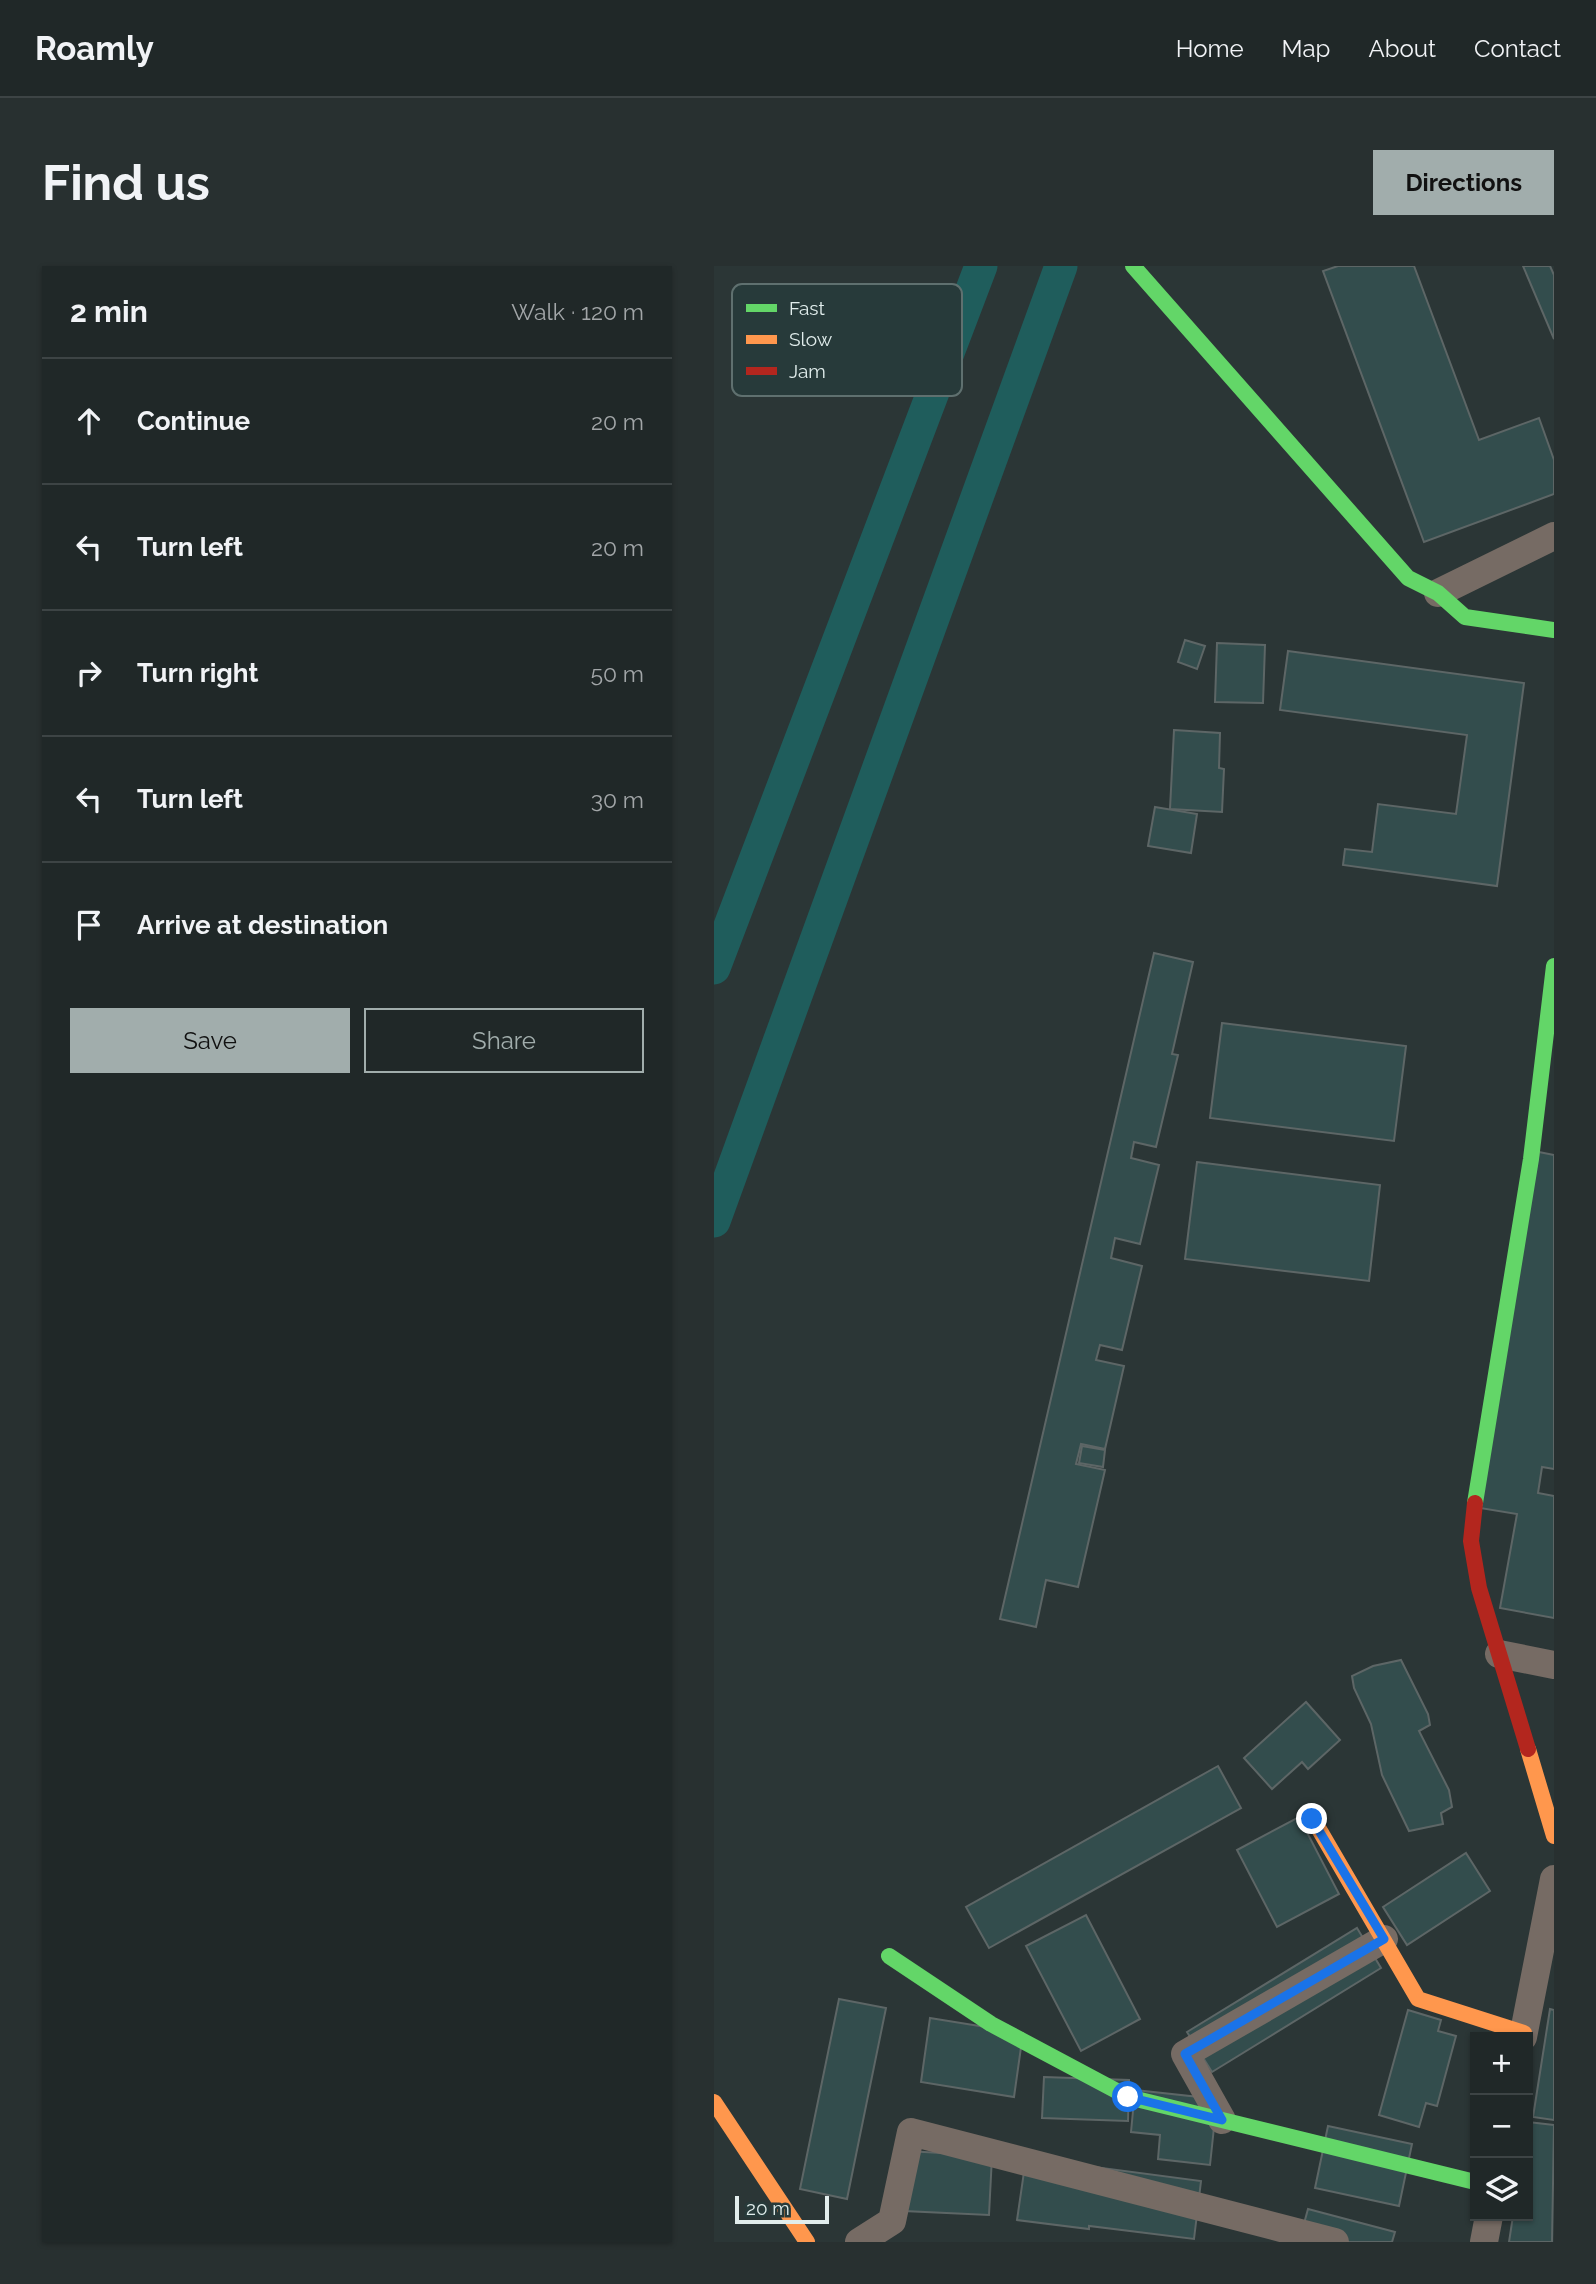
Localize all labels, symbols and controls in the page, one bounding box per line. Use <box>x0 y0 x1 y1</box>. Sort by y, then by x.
text: Roamly <box>35 29 154 68</box>
text: Home <box>1176 34 1244 63</box>
text: Map <box>1282 34 1330 63</box>
text: About <box>1368 34 1436 63</box>
text: Contact <box>1474 34 1561 63</box>
button: Directions <box>1373 150 1554 215</box>
text: Find us <box>42 154 210 211</box>
legend <box>732 284 962 396</box>
text: 2 min <box>70 294 148 329</box>
text: Fast <box>789 297 825 319</box>
text: Walk · 120 m <box>511 298 644 325</box>
text: Slow <box>789 328 833 350</box>
text: Jam <box>789 360 826 382</box>
icon: ahead <box>70 402 108 440</box>
text: Continue <box>137 406 250 436</box>
text: 20 m <box>591 408 644 435</box>
icon: left <box>70 528 108 566</box>
text: Turn left <box>137 532 243 562</box>
text: 20 m <box>591 534 644 561</box>
icon: right <box>70 654 108 692</box>
text: Turn right <box>137 658 258 688</box>
text: 50 m <box>590 660 644 687</box>
icon: left <box>70 780 108 818</box>
text: Turn left <box>137 784 243 814</box>
text: 30 m <box>591 786 644 813</box>
icon: arrive <box>70 906 108 944</box>
text: Arrive at destination <box>137 910 388 940</box>
button: Save <box>70 1008 350 1073</box>
button: Share <box>364 1008 644 1073</box>
route end <box>1296 1803 1327 1834</box>
map controls <box>1470 2032 1533 2221</box>
button: + <box>1470 2032 1533 2095</box>
route start <box>1112 2081 1143 2112</box>
button: − <box>1470 2095 1533 2158</box>
button: layers <box>1470 2158 1533 2221</box>
scale bar <box>735 2193 830 2225</box>
text: 20 m <box>746 2197 790 2219</box>

